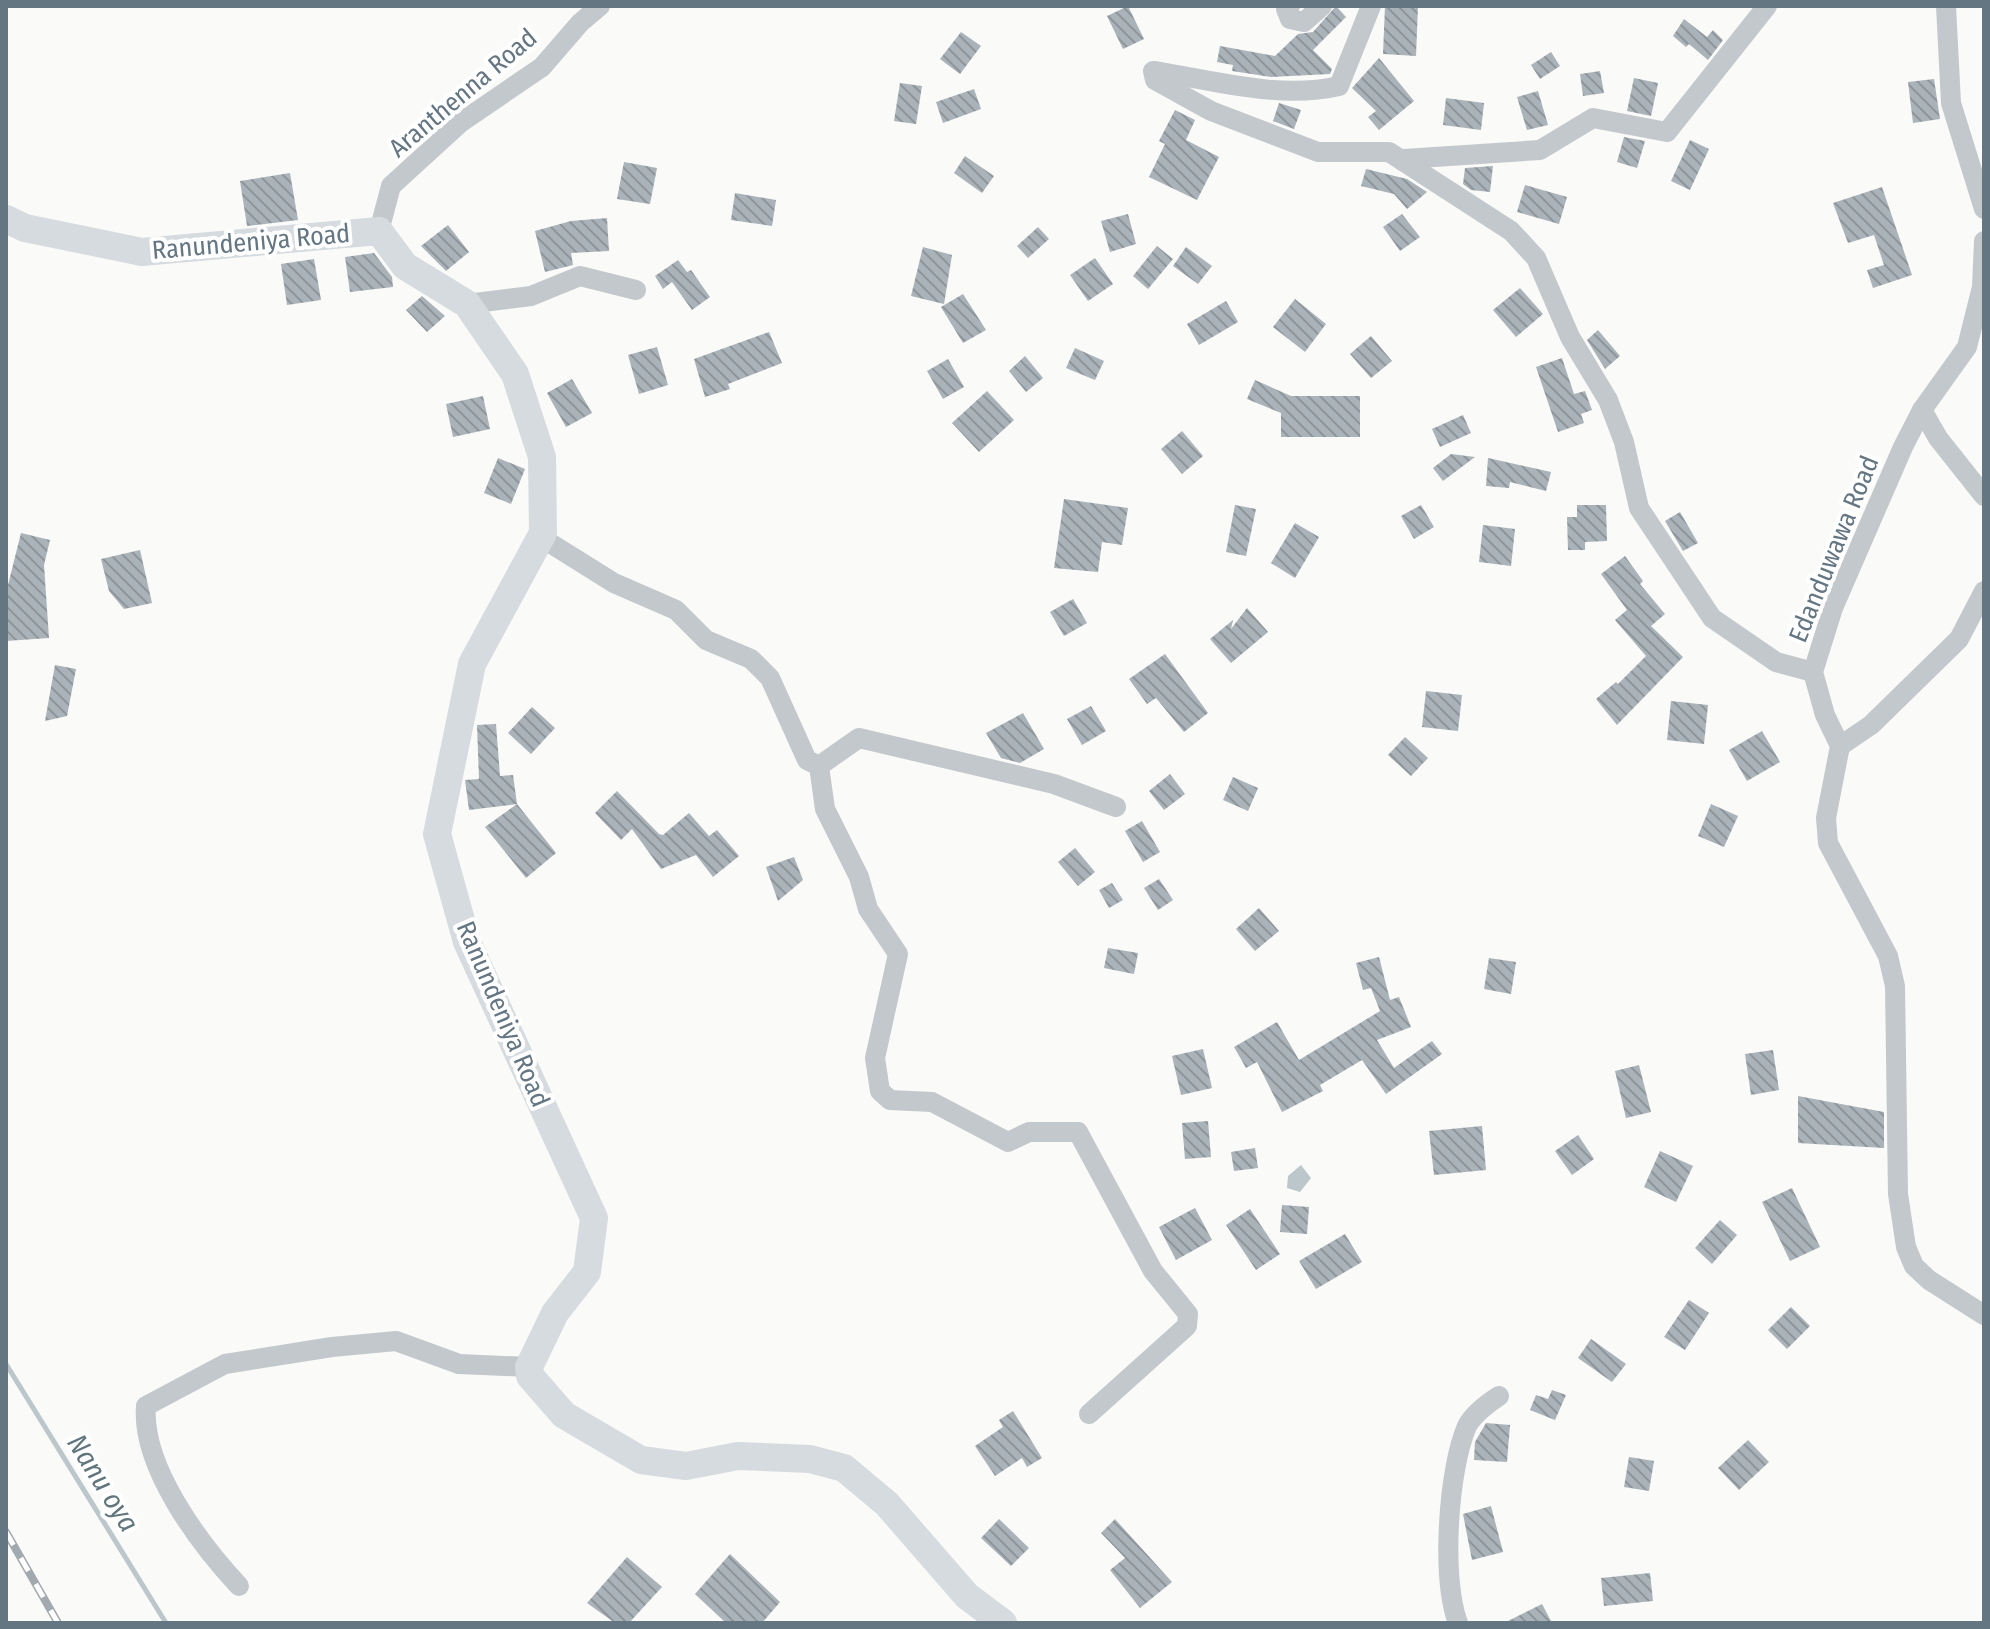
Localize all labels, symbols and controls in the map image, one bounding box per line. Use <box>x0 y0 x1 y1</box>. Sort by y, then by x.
street label: Aranthenna Road <box>383 22 543 164</box>
street label: Ranundeniya Road <box>151 218 351 266</box>
street label: Edanduwawa Road <box>1782 451 1886 647</box>
street label: Ranundeniya Road <box>450 917 556 1111</box>
water label: Nanu oya <box>60 1428 146 1538</box>

